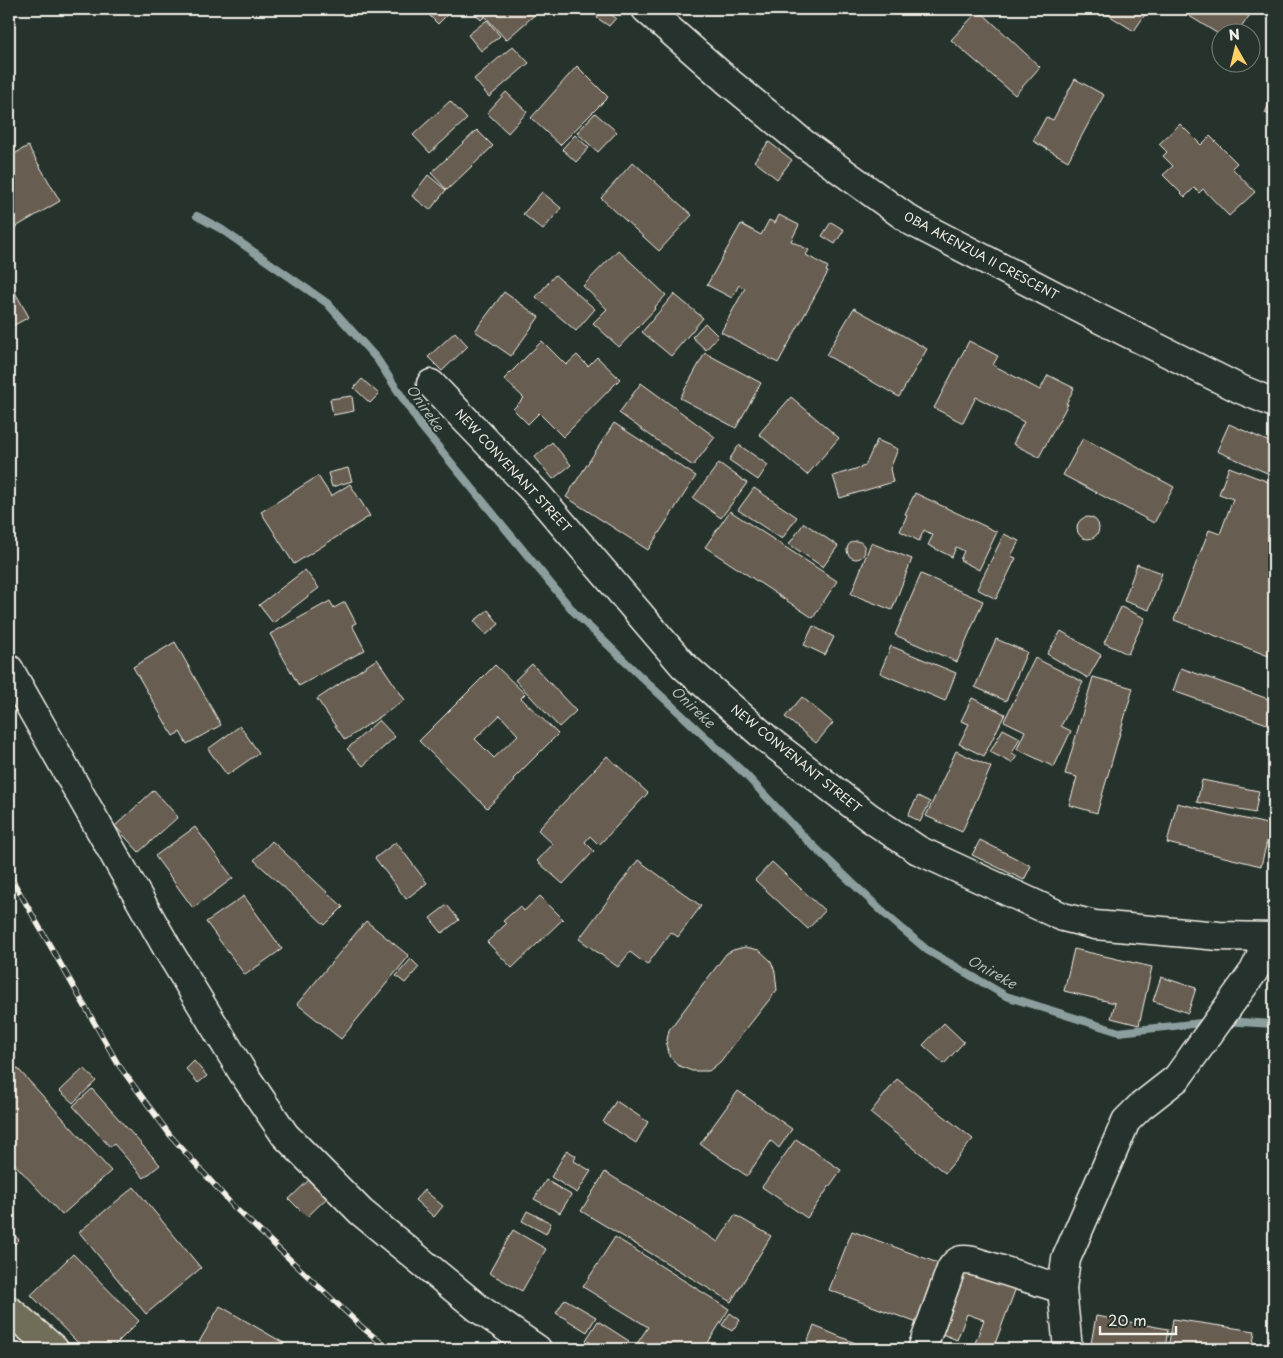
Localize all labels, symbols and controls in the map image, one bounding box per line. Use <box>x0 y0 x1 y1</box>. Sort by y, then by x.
north arrow <box>1210 22 1260 72</box>
text: N <box>1227 23 1241 46</box>
street label: OBA AKENZUA II CRESCENT <box>901 207 1063 304</box>
water label: Onireke <box>401 380 450 437</box>
street label: NEW CONVENANT STREET <box>452 405 576 537</box>
water label: Onireke <box>667 681 721 733</box>
street label: NEW CONVENANT STREET <box>728 700 866 817</box>
water label: Onireke <box>964 949 1022 994</box>
scale bar <box>1100 1303 1177 1335</box>
text: 20 m <box>1108 1308 1147 1331</box>

